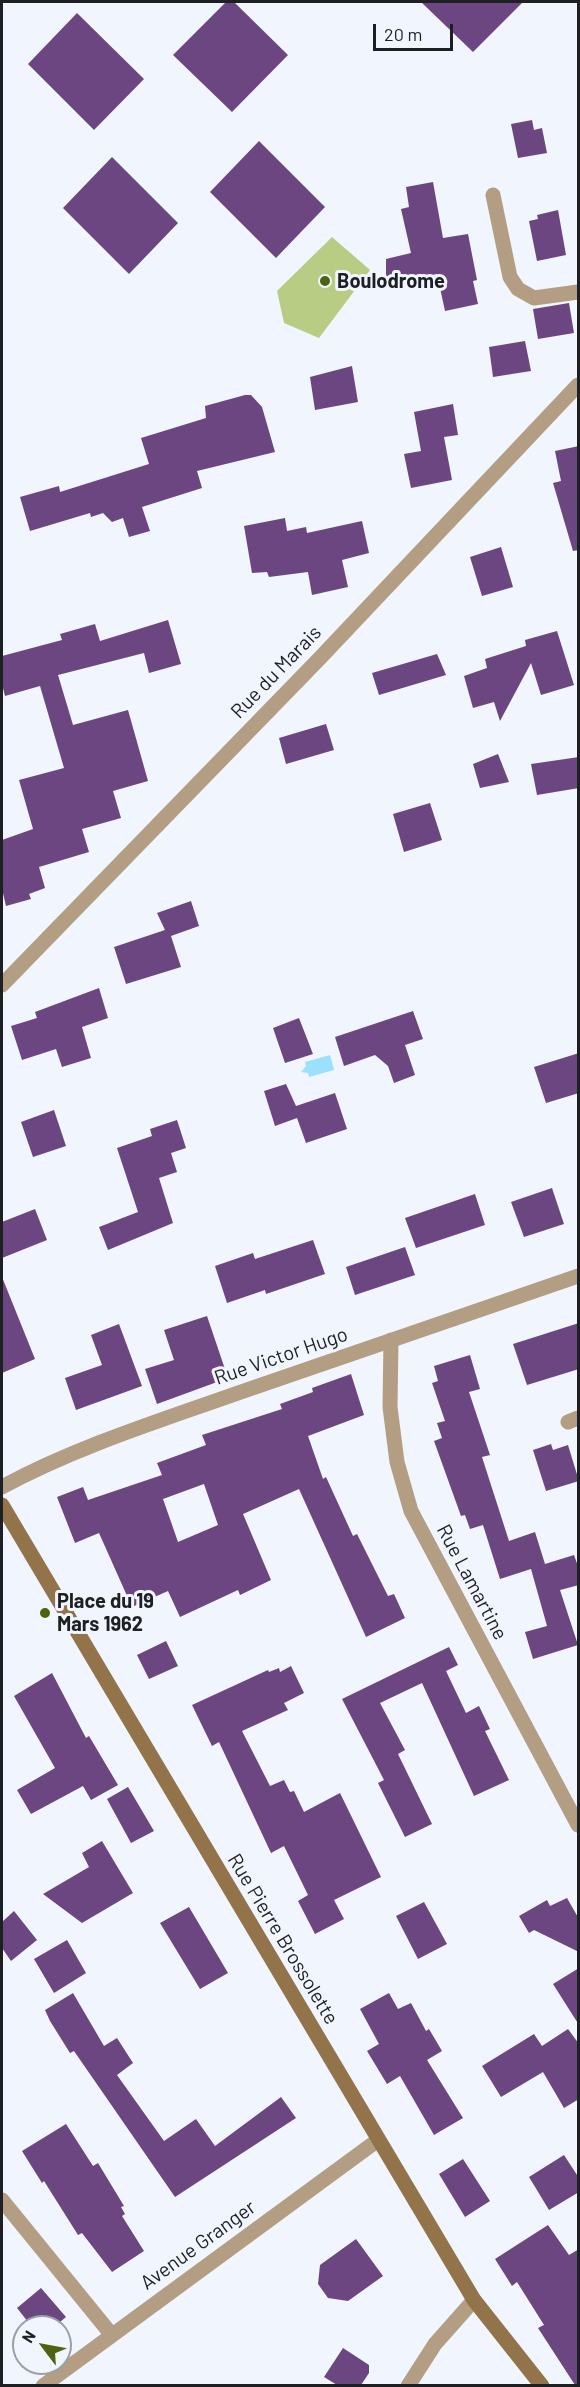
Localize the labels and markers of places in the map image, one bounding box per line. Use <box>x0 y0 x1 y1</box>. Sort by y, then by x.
place label: Boulodrome <box>337 269 445 293</box>
marker: Boulodrome <box>318 274 332 288</box>
place label: Place du 19 Mars 1962 <box>57 1589 154 1636</box>
marker: Place du 19 Mars 1962 <box>38 1606 52 1620</box>

